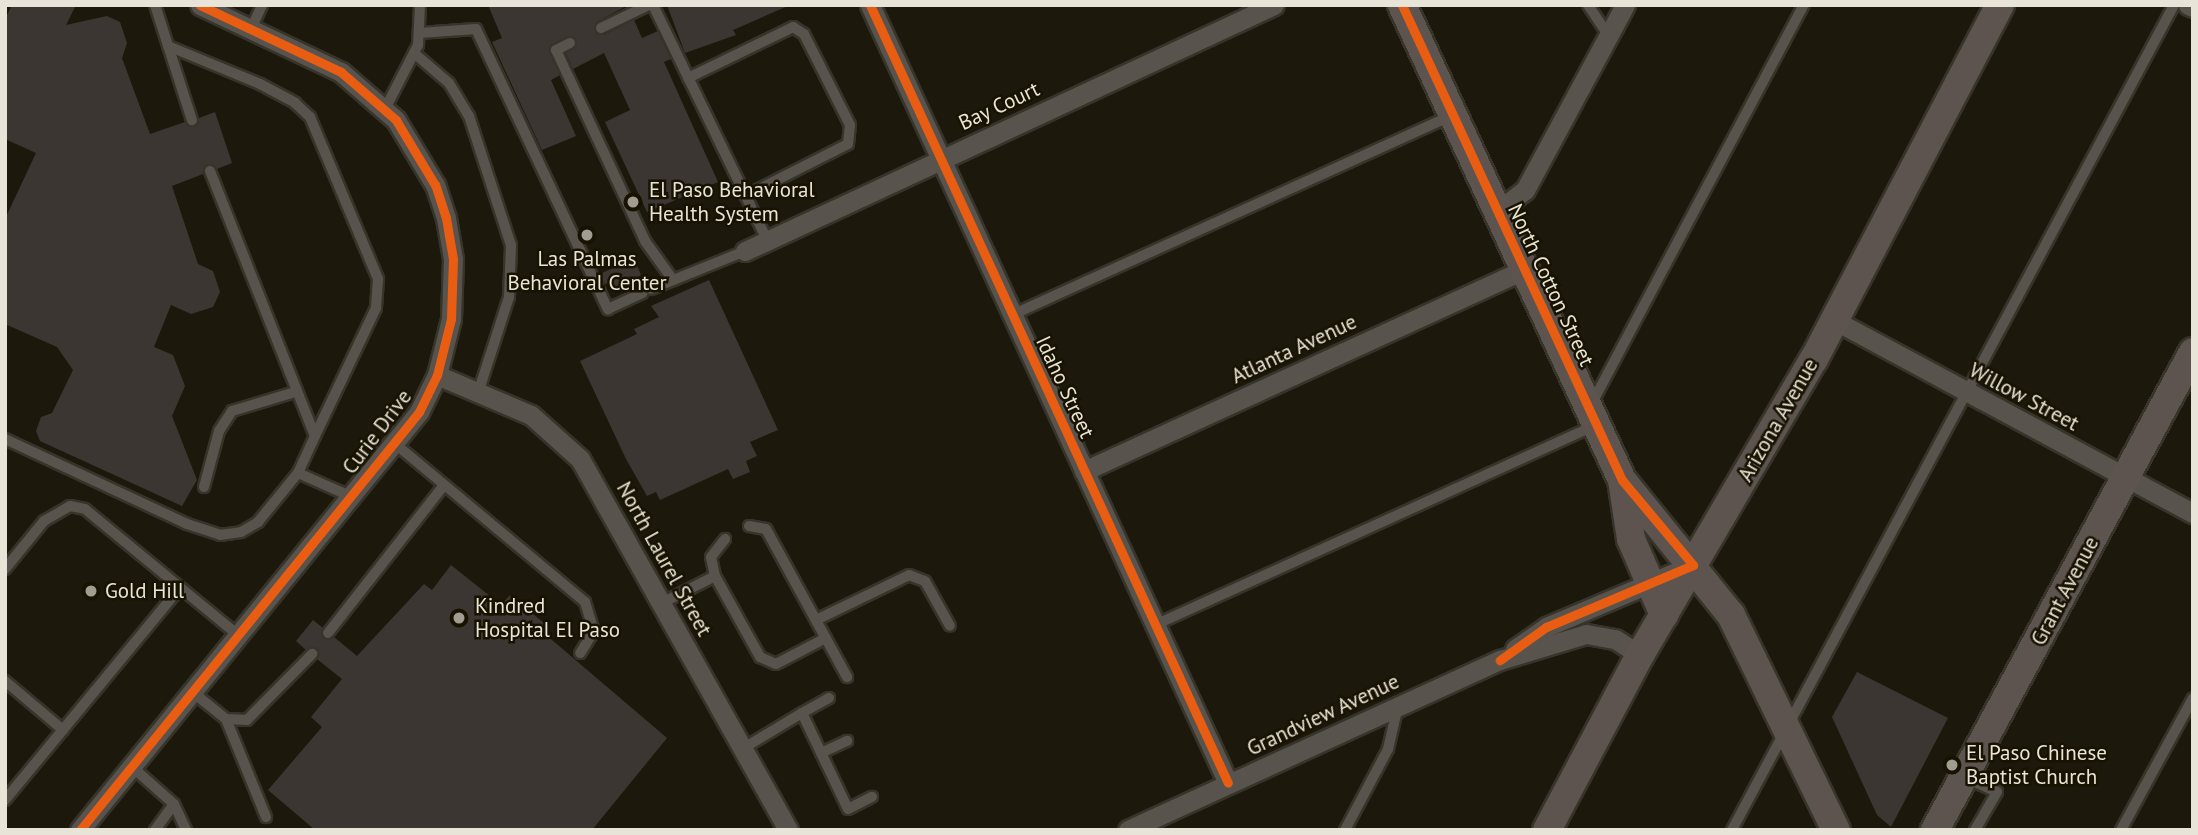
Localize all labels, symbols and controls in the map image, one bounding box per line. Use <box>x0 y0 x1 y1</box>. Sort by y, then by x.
street label: Bay Court <box>954 76 1044 136</box>
place label: El Paso Behavioral Health System <box>649 177 815 227</box>
marker: El Paso Behavioral Health System <box>623 192 643 212</box>
street label: North Cotton Street <box>1502 200 1600 370</box>
marker: Las Palmas Behavioral Center <box>579 227 595 243</box>
place label: Las Palmas Behavioral Center <box>507 246 667 296</box>
street label: Atlanta Avenue <box>1227 309 1361 389</box>
street label: Idaho Street <box>1030 332 1100 442</box>
street label: Arizona Avenue <box>1732 354 1824 486</box>
street label: Willow Street <box>1965 357 2083 437</box>
street label: Curie Drive <box>337 385 417 479</box>
street label: North Laurel Street <box>611 477 717 641</box>
street label: Grant Avenue <box>2026 532 2104 650</box>
place label: Gold Hill <box>105 578 184 604</box>
marker: Gold Hill <box>83 583 99 599</box>
place label: Kindred Hospital El Paso <box>475 593 620 643</box>
marker: Kindred Hospital El Paso <box>449 608 469 628</box>
street label: Grandview Avenue <box>1242 669 1404 761</box>
place label: El Paso Chinese Baptist Church <box>1966 740 2107 790</box>
marker: El Paso Chinese Baptist Church <box>1944 757 1960 773</box>

